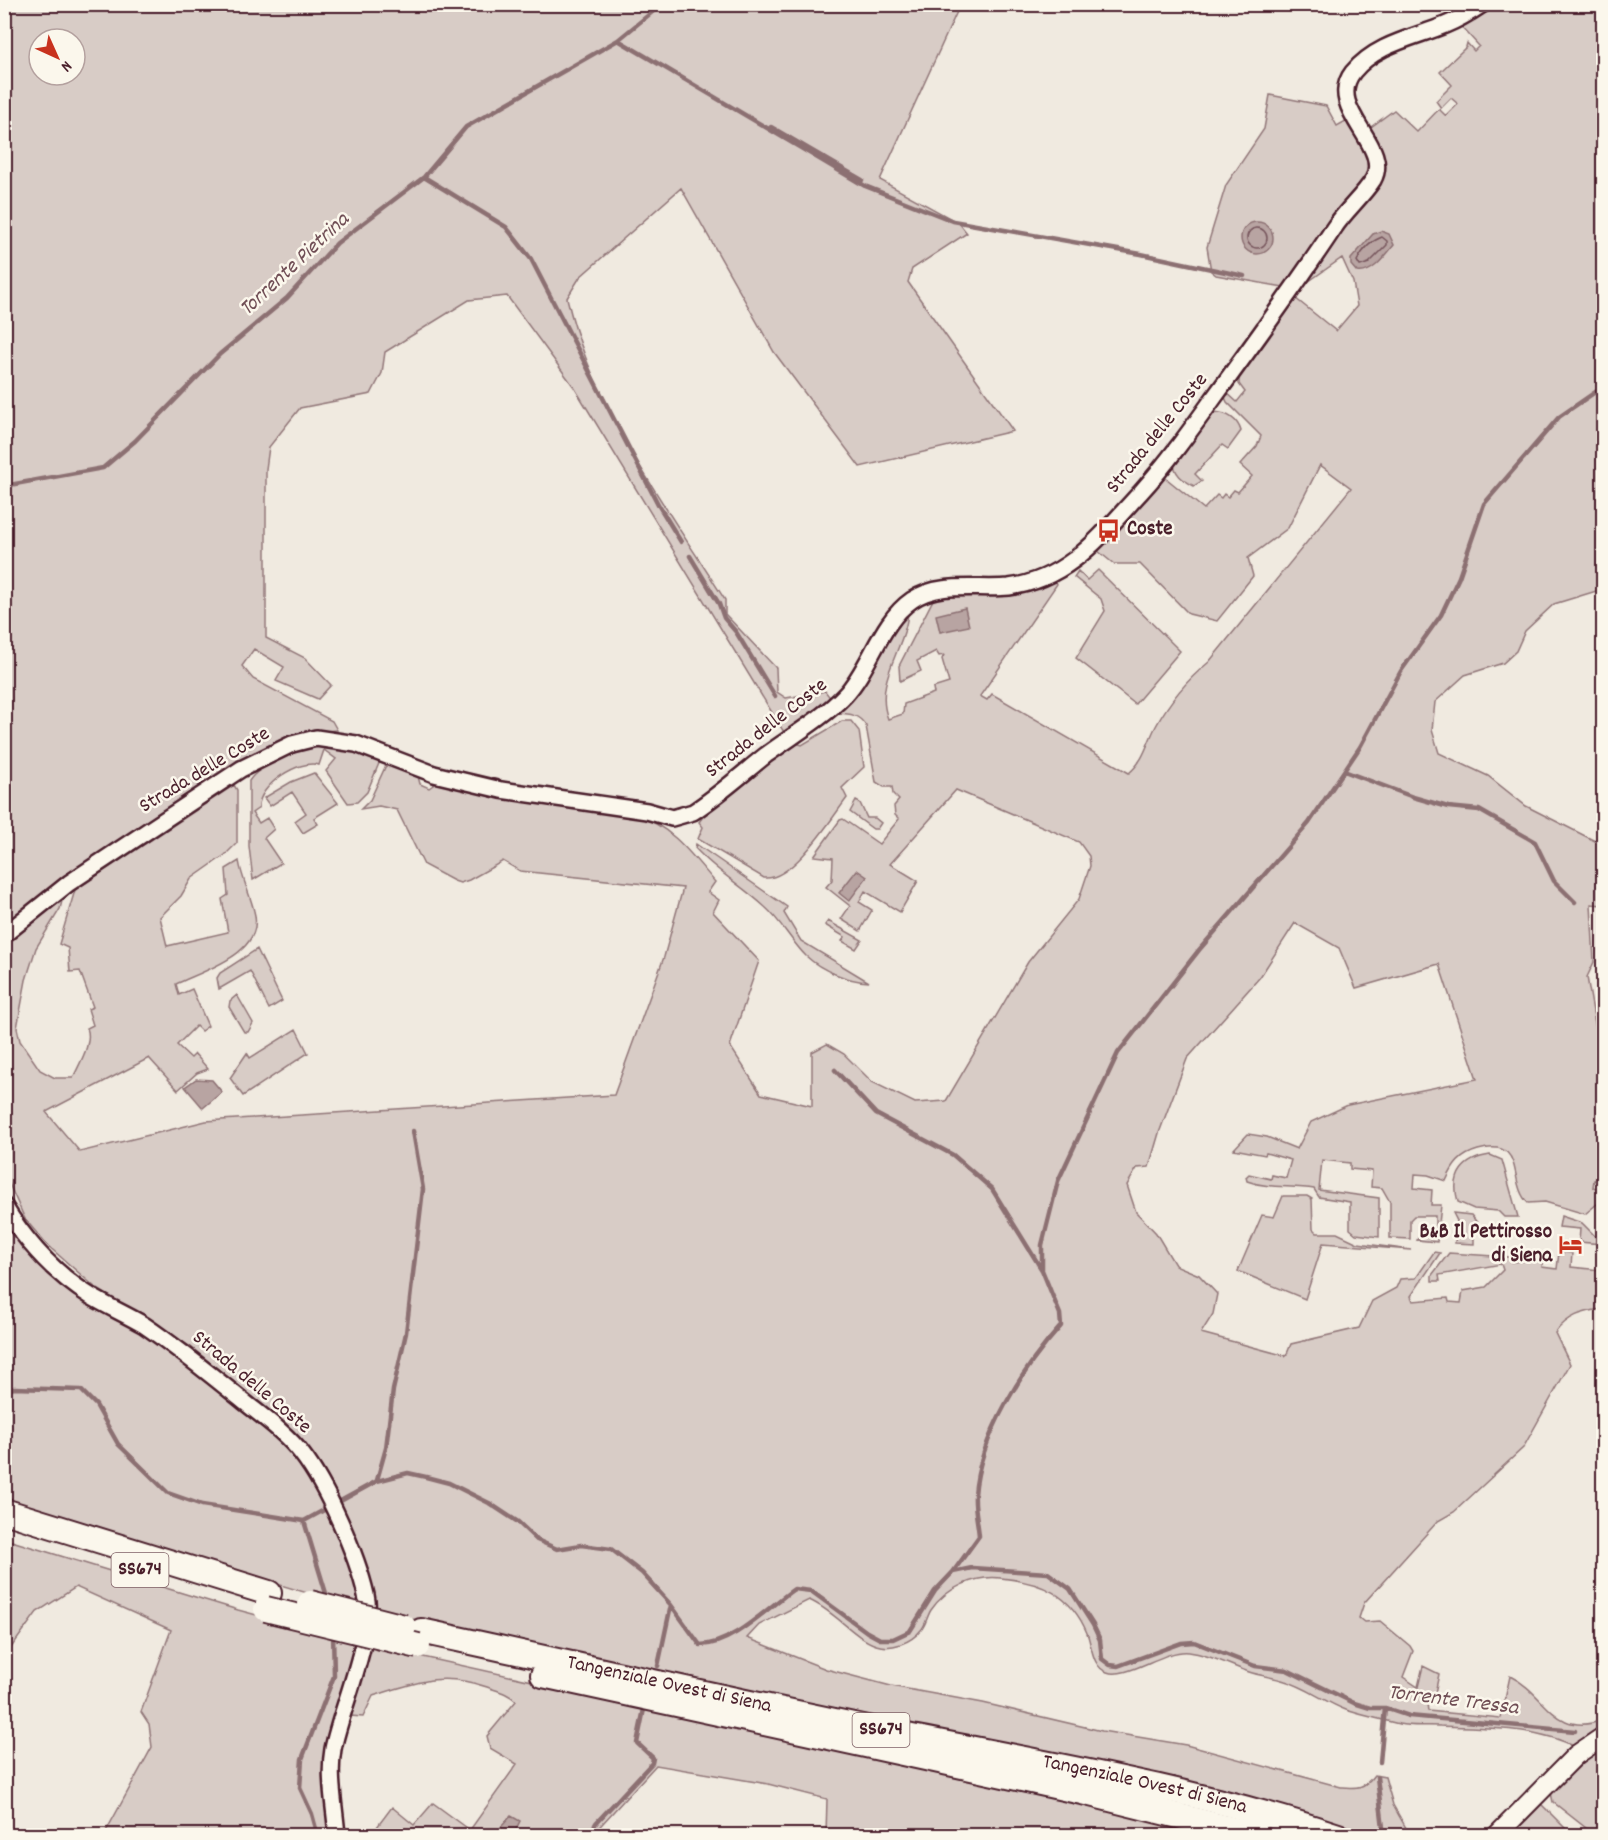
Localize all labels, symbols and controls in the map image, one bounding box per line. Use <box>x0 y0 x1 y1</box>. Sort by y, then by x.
north arrow <box>27 27 87 87</box>
text: N <box>55 55 77 77</box>
water label: Torrente Pietrina <box>233 205 358 324</box>
street label: Strada delle Coste <box>1100 367 1216 501</box>
place label: Coste <box>1127 515 1173 545</box>
bus stop icon: Coste <box>1096 517 1122 543</box>
street label: Strada delle Coste <box>700 672 834 786</box>
street label: Strada delle Coste <box>134 720 276 822</box>
place label: B&B Il Pettirosso di Siena <box>1419 1218 1553 1272</box>
hotel icon: B&B Il Pettirosso di Siena <box>1557 1232 1583 1258</box>
street label: Strada delle Coste <box>185 1324 317 1442</box>
road number: SS674 <box>112 1553 168 1587</box>
street label: Tangenziale Ovest di Siena <box>564 1648 775 1723</box>
water label: Torrente Tressa <box>1386 1678 1522 1725</box>
road number: SS674 <box>852 1713 910 1747</box>
street label: Tangenziale Ovest di Siena <box>1040 1748 1251 1823</box>

